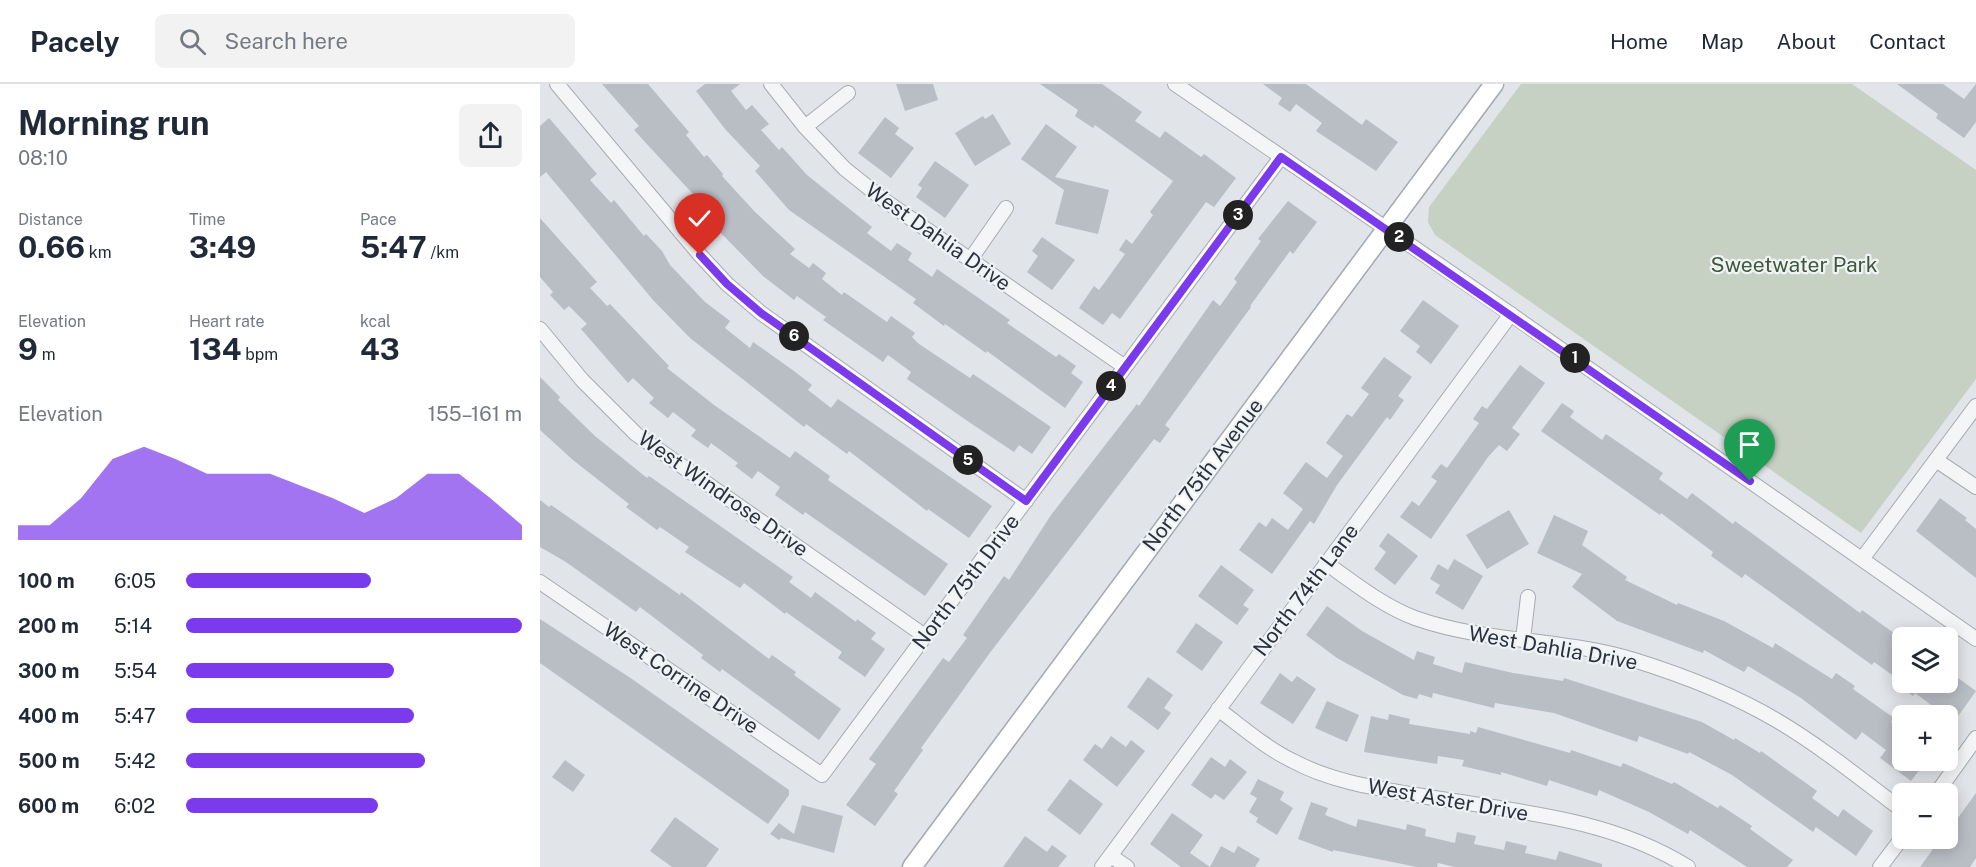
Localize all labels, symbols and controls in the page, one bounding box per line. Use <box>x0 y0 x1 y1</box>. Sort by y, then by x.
search box <box>155 14 575 68</box>
text: Pacely <box>30 25 119 58</box>
icon: search <box>176 25 209 58</box>
text: Search here <box>224 28 348 54</box>
text: Home <box>1610 29 1668 54</box>
text: Map <box>1701 29 1744 54</box>
text: About <box>1777 29 1836 54</box>
text: Contact <box>1869 29 1946 54</box>
text: Morning run <box>18 104 210 142</box>
button: share <box>459 104 522 167</box>
text: 08:10 <box>18 146 68 170</box>
street label: West Dahlia Drive <box>861 177 1016 296</box>
pin <box>674 193 725 255</box>
pin: 3 <box>1223 200 1253 230</box>
icon: check <box>683 202 716 235</box>
text: 3 <box>1233 205 1243 224</box>
text: Distance <box>18 210 83 229</box>
text: Time <box>189 210 225 229</box>
text: Pace <box>360 210 397 229</box>
pin: 2 <box>1384 222 1414 252</box>
text: 2 <box>1394 227 1404 246</box>
text: 0.66 <box>18 229 85 265</box>
text: 3:49 <box>189 229 256 265</box>
text: 5:47 <box>360 229 427 265</box>
text: km <box>85 243 112 262</box>
text: /km <box>427 243 459 262</box>
park label: Sweetwater Park <box>1710 252 1878 277</box>
text: Elevation <box>18 312 86 331</box>
text: Heart rate <box>189 312 265 331</box>
text: kcal <box>360 312 391 331</box>
pin: 6 <box>779 321 809 351</box>
text: 6 <box>789 326 799 345</box>
text: 9 <box>18 331 38 367</box>
text: 134 <box>189 331 241 367</box>
text: 43 <box>360 331 400 367</box>
pin: 1 <box>1560 343 1590 373</box>
text: m <box>38 345 56 364</box>
text: bpm <box>241 345 278 364</box>
text: 1 <box>1572 348 1578 367</box>
pin: 4 <box>1096 371 1126 401</box>
text: 4 <box>1106 376 1116 395</box>
street label: North 75th Avenue <box>1137 394 1268 556</box>
text: Elevation <box>18 402 103 426</box>
text: 155–161 m <box>428 402 522 426</box>
pin <box>1724 419 1775 481</box>
street label: West Windrose Drive <box>633 425 813 562</box>
icon: arrive <box>1733 428 1766 461</box>
pin: 5 <box>953 445 983 475</box>
text: 5 <box>963 450 973 469</box>
street label: North 75th Drive <box>907 509 1024 654</box>
street label: North 74th Lane <box>1248 519 1363 661</box>
text: 100 m <box>18 569 75 593</box>
text: 6:05 <box>114 569 156 593</box>
text: 200 m <box>18 614 79 638</box>
text: 5:14 <box>114 614 152 638</box>
street label: West Corrine Drive <box>599 616 764 739</box>
street label: West Dahlia Drive <box>1467 620 1640 675</box>
map controls <box>1892 627 1958 849</box>
button: layers <box>1892 627 1958 693</box>
text: 300 m <box>18 659 79 683</box>
text: 5:54 <box>114 659 157 683</box>
text: 400 m <box>18 704 79 728</box>
text: 5:47 <box>114 704 156 728</box>
button: + <box>1892 705 1958 771</box>
text: 500 m <box>18 749 80 773</box>
text: 5:42 <box>114 749 156 773</box>
street label: West Aster Drive <box>1366 773 1530 826</box>
button: − <box>1892 783 1958 849</box>
text: 600 m <box>18 794 79 818</box>
text: 6:02 <box>114 794 155 818</box>

